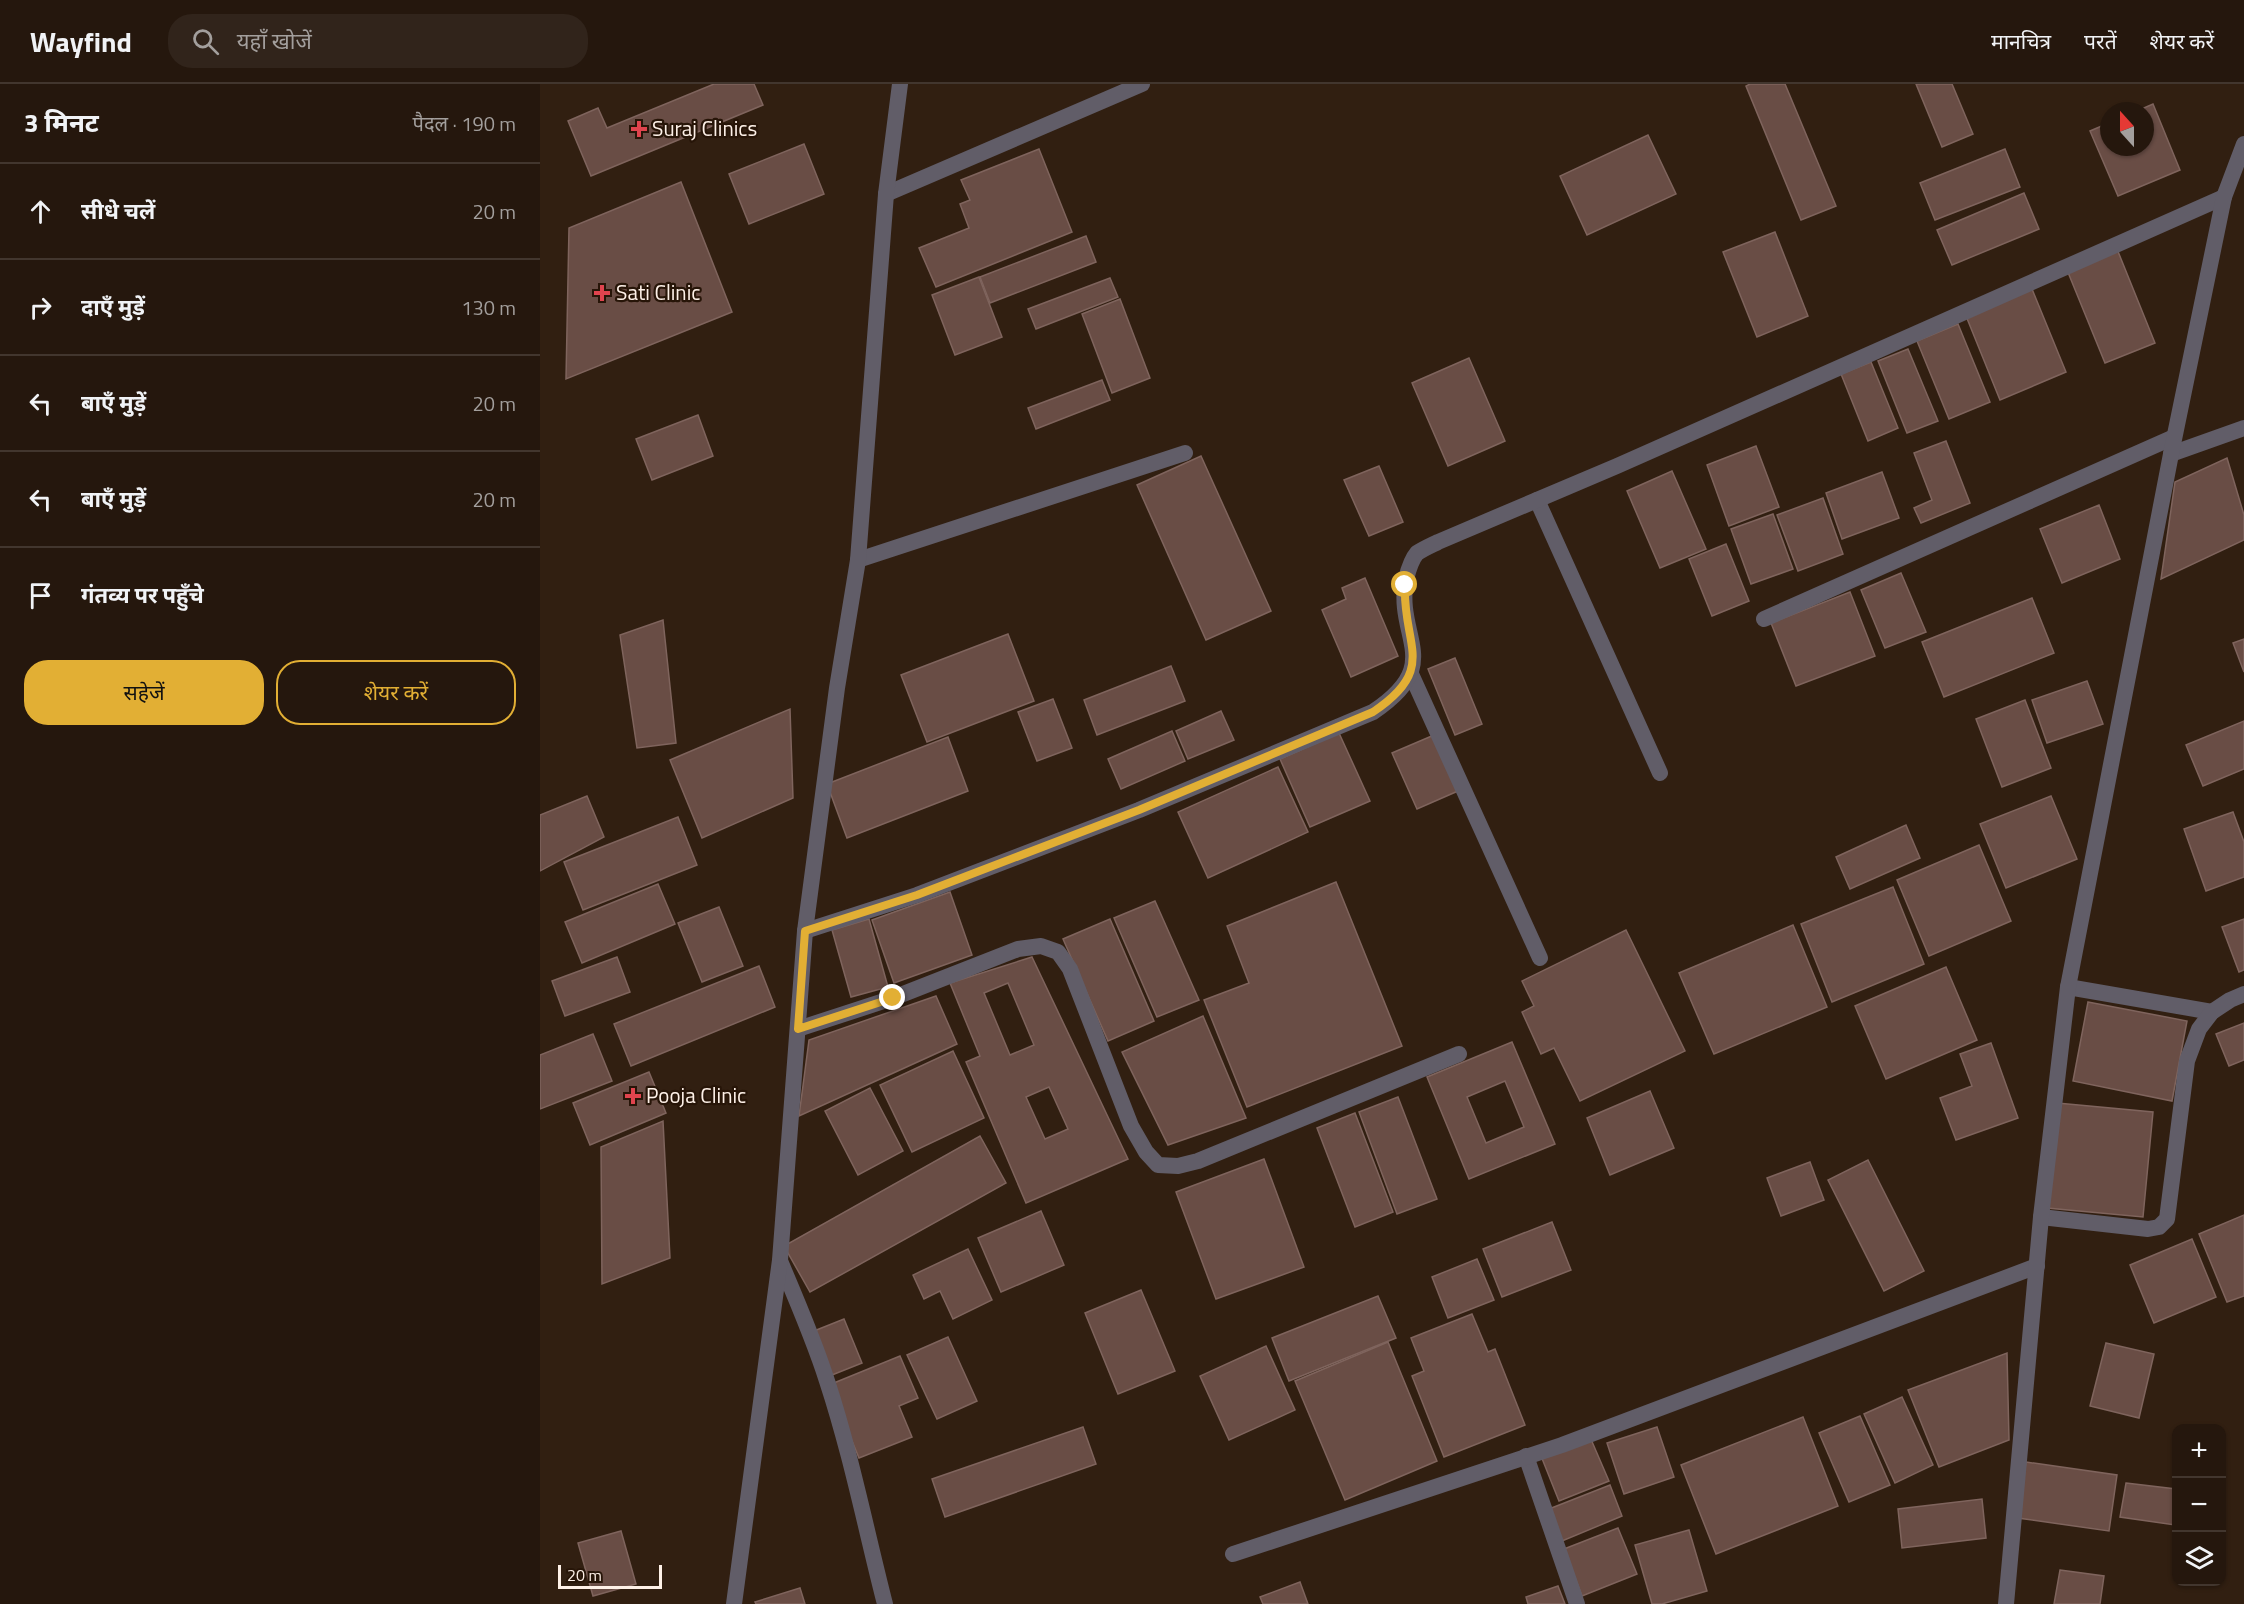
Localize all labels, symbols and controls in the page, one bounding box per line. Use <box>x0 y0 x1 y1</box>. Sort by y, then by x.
search box <box>168 14 588 68</box>
text: Wayfind <box>30 20 132 63</box>
text: यहाँ खोजें <box>237 24 312 58</box>
icon: search <box>189 25 222 58</box>
text: मानचित्र <box>1991 25 2051 57</box>
text: परतें <box>2084 25 2117 57</box>
text: शेयर करें <box>2150 25 2214 57</box>
north arrow <box>2100 102 2154 156</box>
text: 3 मिनट <box>24 103 99 142</box>
text: पैदल · 190 m <box>413 108 516 139</box>
place label: Suraj Clinics <box>652 112 757 144</box>
marker: Suraj Clinics <box>630 120 648 138</box>
text: सीधे चलें <box>81 194 155 228</box>
icon: ahead <box>24 195 57 228</box>
text: 20 m <box>472 196 516 227</box>
place label: Sati Clinic <box>616 276 700 308</box>
marker: Sati Clinic <box>593 284 611 302</box>
text: दाएँ मुड़ें <box>81 290 145 324</box>
icon: right <box>24 291 57 324</box>
text: 130 m <box>461 292 516 323</box>
text: बाएँ मुड़ें <box>81 386 146 420</box>
icon: left <box>24 387 57 420</box>
text: 20 m <box>472 388 516 419</box>
text: बाएँ मुड़ें <box>81 482 146 516</box>
icon: left <box>24 483 57 516</box>
text: 20 m <box>472 484 516 515</box>
route start <box>1391 571 1417 597</box>
text: गंतव्य पर पहुँचे <box>81 578 204 612</box>
icon: arrive <box>24 579 57 612</box>
button: सहेजें <box>24 660 264 725</box>
button: शेयर करें <box>276 660 516 725</box>
route end <box>879 984 905 1010</box>
place label: Pooja Clinic <box>646 1079 746 1111</box>
marker: Pooja Clinic <box>624 1087 642 1105</box>
map controls <box>2172 1424 2226 1586</box>
button: + <box>2172 1424 2226 1478</box>
button: − <box>2172 1478 2226 1532</box>
button: layers <box>2172 1532 2226 1586</box>
scale bar <box>558 1562 662 1590</box>
text: 20 m <box>567 1563 602 1587</box>

